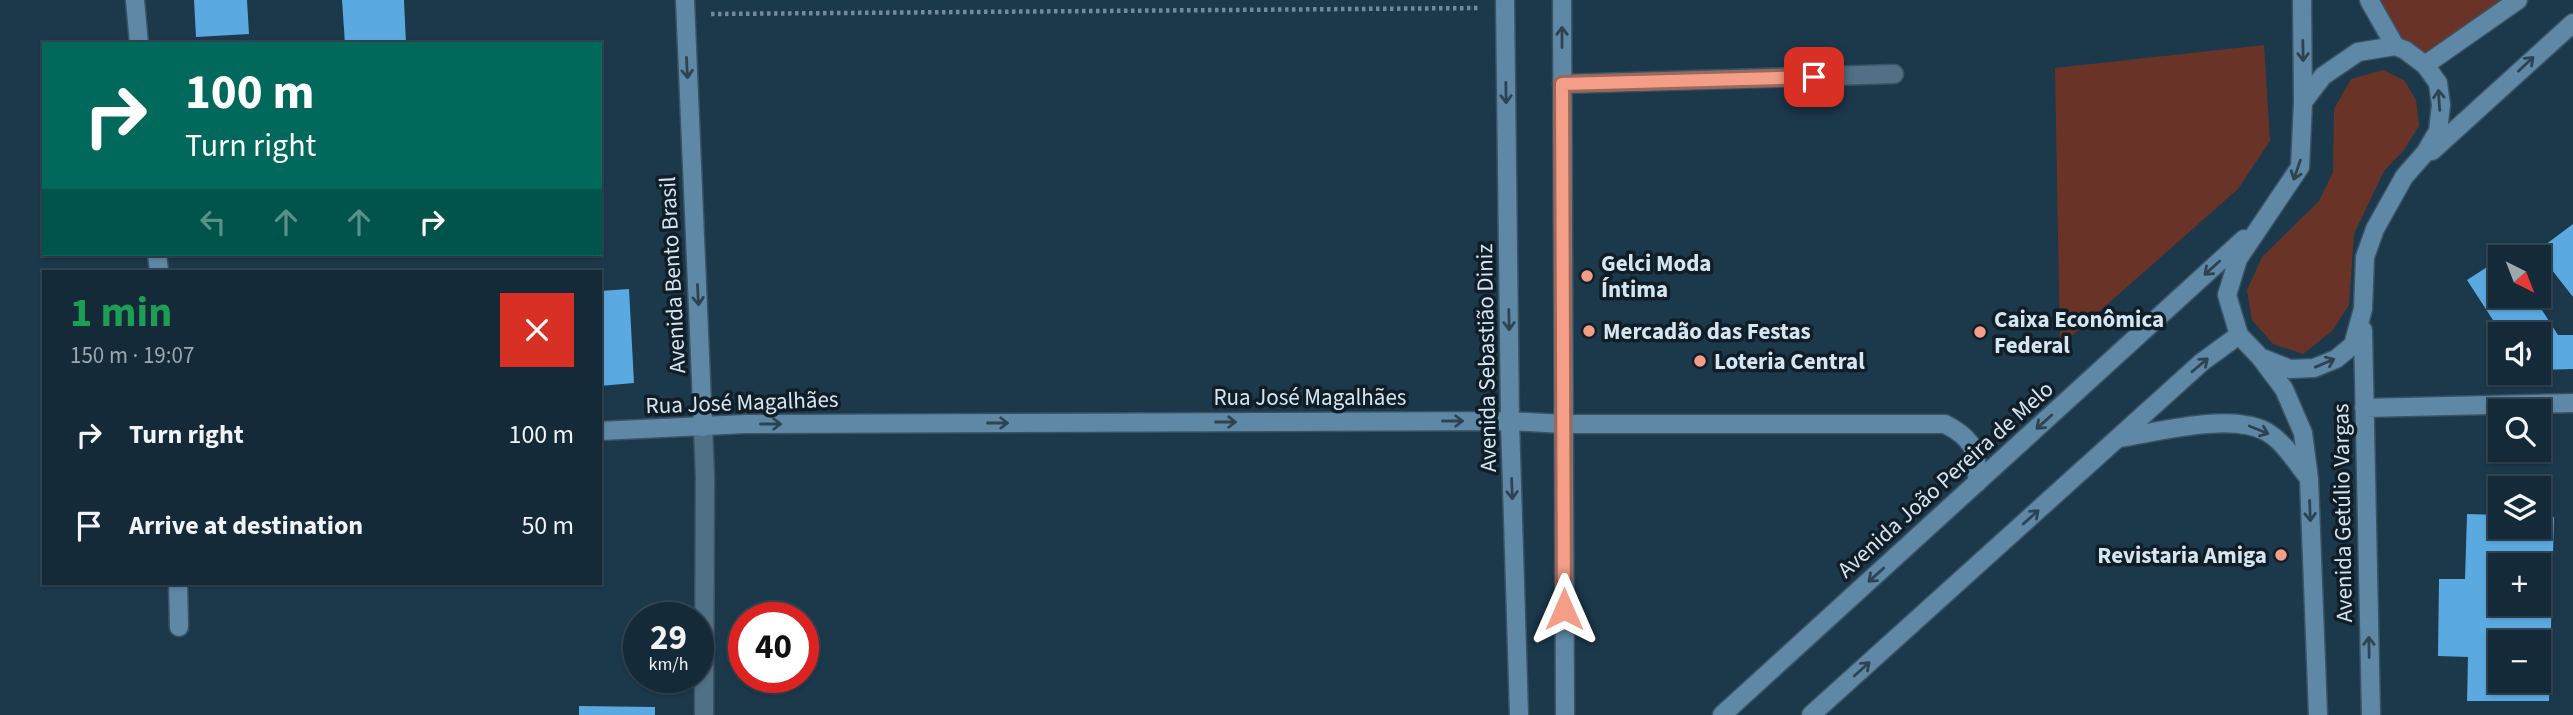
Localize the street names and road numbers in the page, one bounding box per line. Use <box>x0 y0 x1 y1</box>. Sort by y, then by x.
street label: Avenida Bento Brasil <box>651 176 694 374</box>
street label: Avenida Sebastião Diniz <box>1468 243 1505 472</box>
street label: Avenida João Pereira de Melo <box>1830 373 2061 586</box>
street label: Rua José Magalhães <box>1213 381 1407 414</box>
street label: Rua José Magalhães <box>645 383 839 422</box>
street label: Avenida Getúlio Vargas <box>2324 403 2361 623</box>

